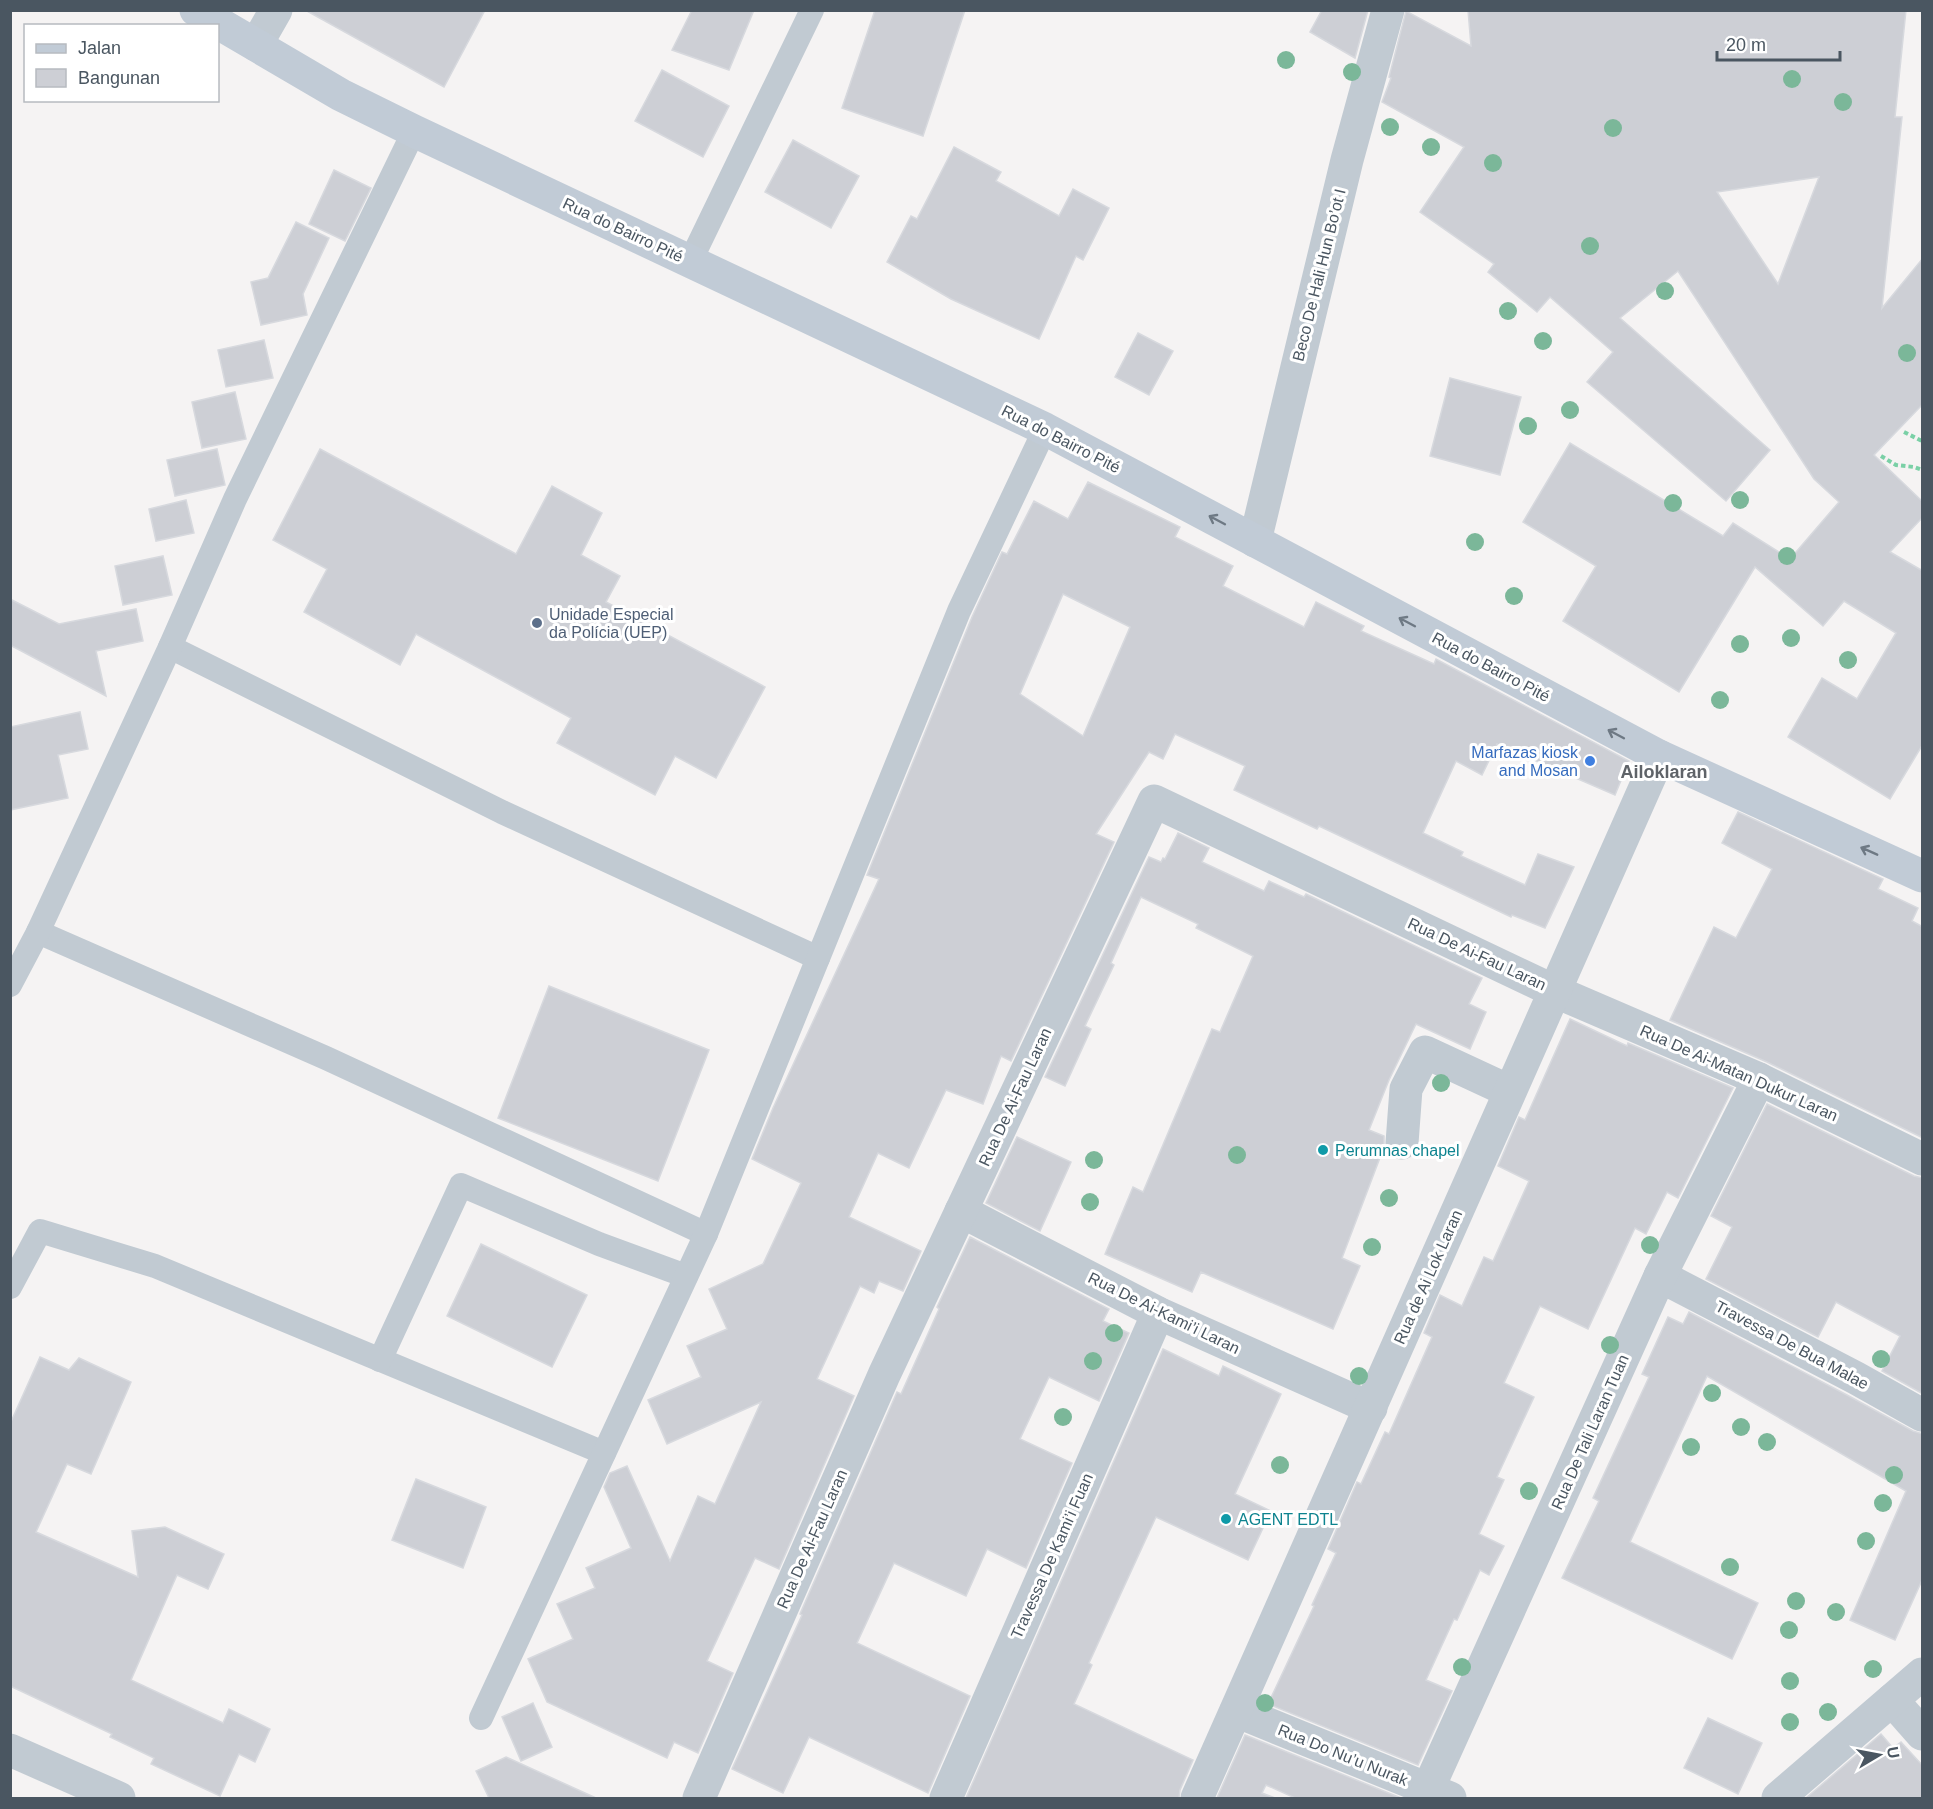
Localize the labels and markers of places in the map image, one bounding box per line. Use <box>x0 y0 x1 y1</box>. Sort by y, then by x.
place label: Unidade Especial da Polícia (UEP) <box>549 606 674 641</box>
marker: Unidade Especial da Polícia (UEP) <box>530 616 544 630</box>
place label: Marfazas kiosk and Mosan <box>1471 744 1579 779</box>
marker: Marfazas kiosk and Mosan <box>1583 754 1597 768</box>
place label: Perumnas chapel <box>1335 1142 1460 1159</box>
marker: Perumnas chapel <box>1316 1143 1330 1157</box>
place label: AGENT EDTL <box>1238 1511 1338 1528</box>
marker: AGENT EDTL <box>1219 1512 1233 1526</box>

